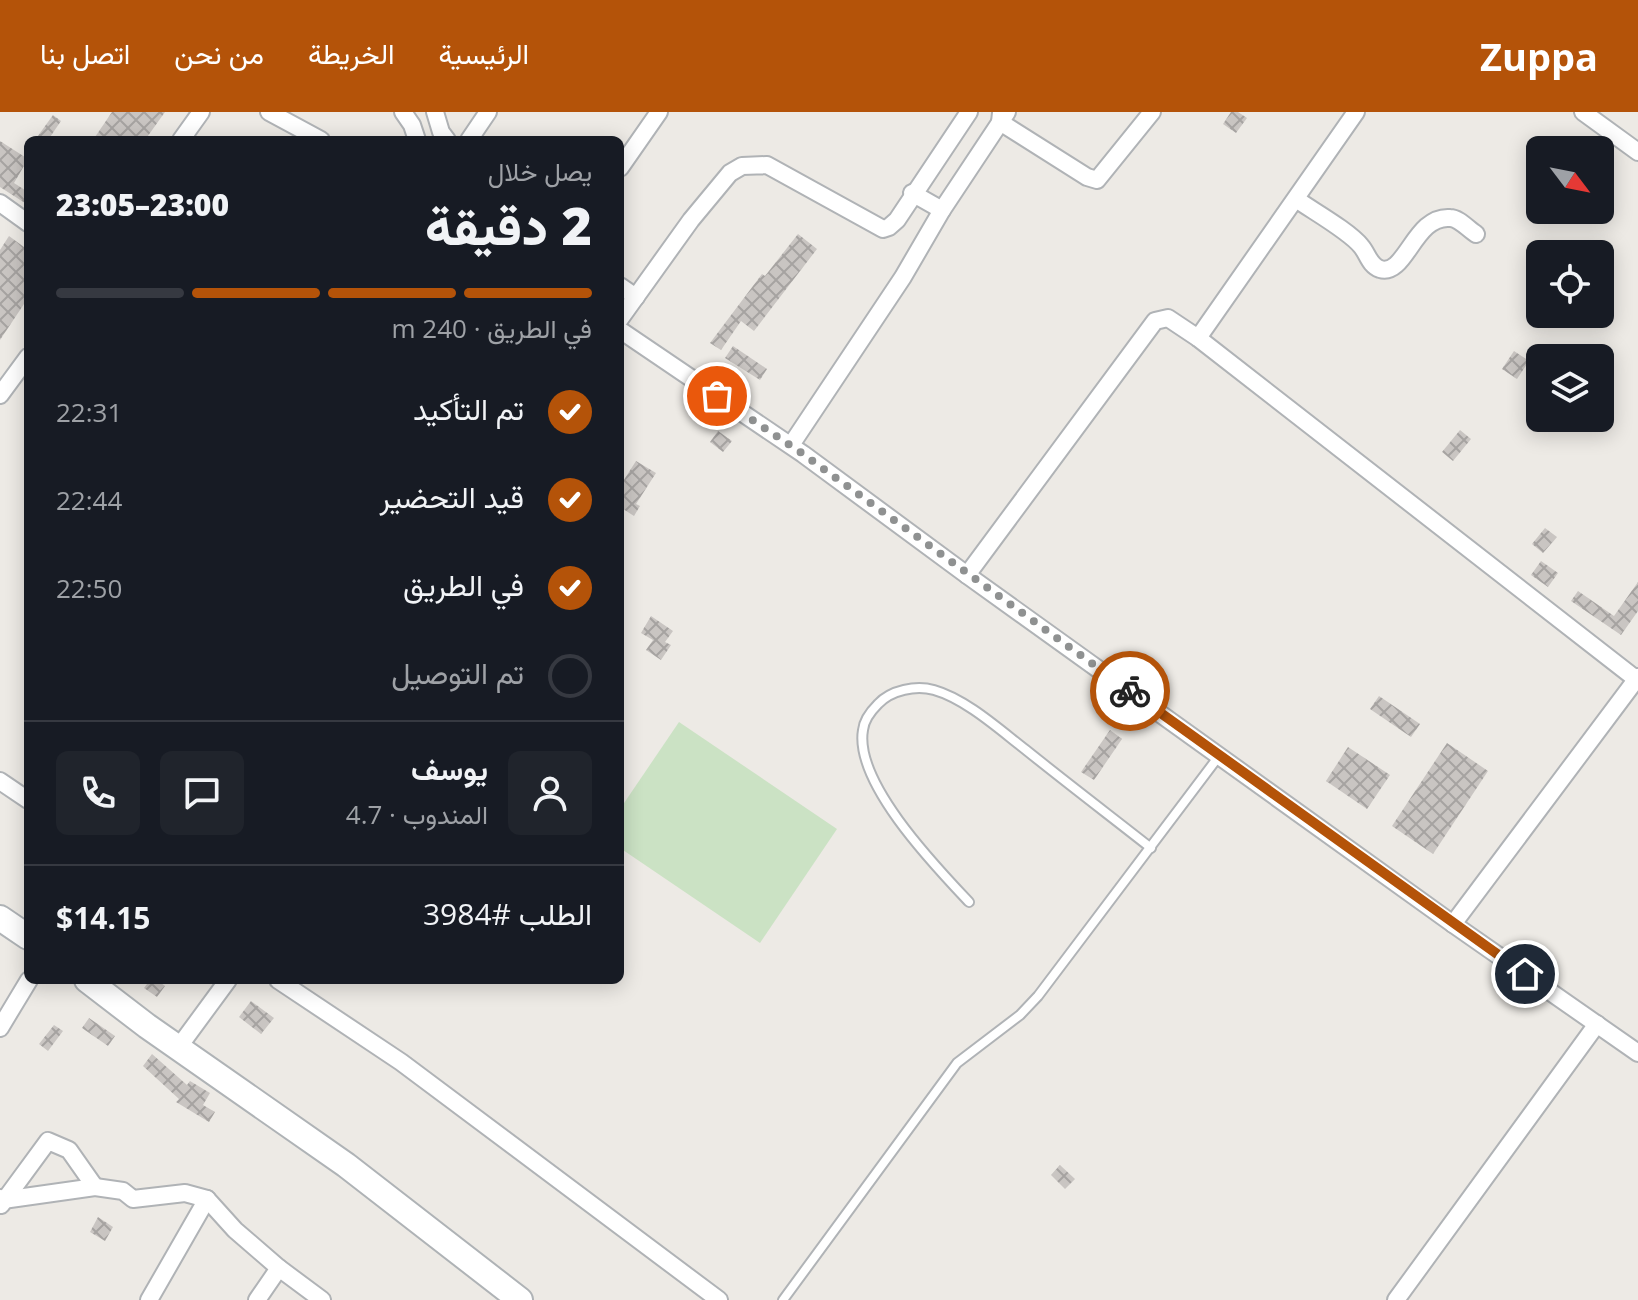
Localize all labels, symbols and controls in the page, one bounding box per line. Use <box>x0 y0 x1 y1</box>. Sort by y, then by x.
text: Zuppa <box>1480 30 1598 82</box>
text: اتصل بنا <box>40 34 130 72</box>
text: من نحن <box>174 34 264 72</box>
text: الخريطة <box>308 34 395 72</box>
text: الرئيسية <box>439 34 529 72</box>
north arrow <box>1526 136 1614 224</box>
map controls <box>1526 136 1614 432</box>
text: يصل خلال <box>488 153 592 189</box>
text: 23:00–23:05 <box>56 184 229 225</box>
text: 2 دقيقة <box>425 189 592 260</box>
button: locate <box>1526 240 1614 328</box>
text: في الطريق · 240 m <box>391 310 592 346</box>
button: layers <box>1526 344 1614 432</box>
pin <box>683 362 751 430</box>
icon: bag <box>695 374 739 418</box>
text: تم التأكيد <box>413 388 524 429</box>
icon: check <box>548 390 592 434</box>
text: 22:31 <box>56 394 122 430</box>
text: قيد التحضير <box>380 476 524 517</box>
icon: check <box>548 478 592 522</box>
text: 22:44 <box>56 482 122 518</box>
text: في الطريق <box>403 564 524 605</box>
icon: check <box>548 566 592 610</box>
text: 22:50 <box>56 570 122 606</box>
courier <box>1090 651 1170 731</box>
text: تم التوصيل <box>391 652 524 693</box>
icon: bike <box>1108 669 1152 713</box>
text: يوسف <box>411 748 488 789</box>
button: phone <box>56 751 140 835</box>
button: chat <box>160 751 244 835</box>
button: person <box>508 751 592 835</box>
text: المندوب · 4.7 <box>346 796 488 832</box>
text: الطلب #3984 <box>423 893 592 934</box>
text: $14.15 <box>56 897 150 938</box>
pin <box>1491 940 1559 1008</box>
icon: home <box>1503 952 1547 996</box>

